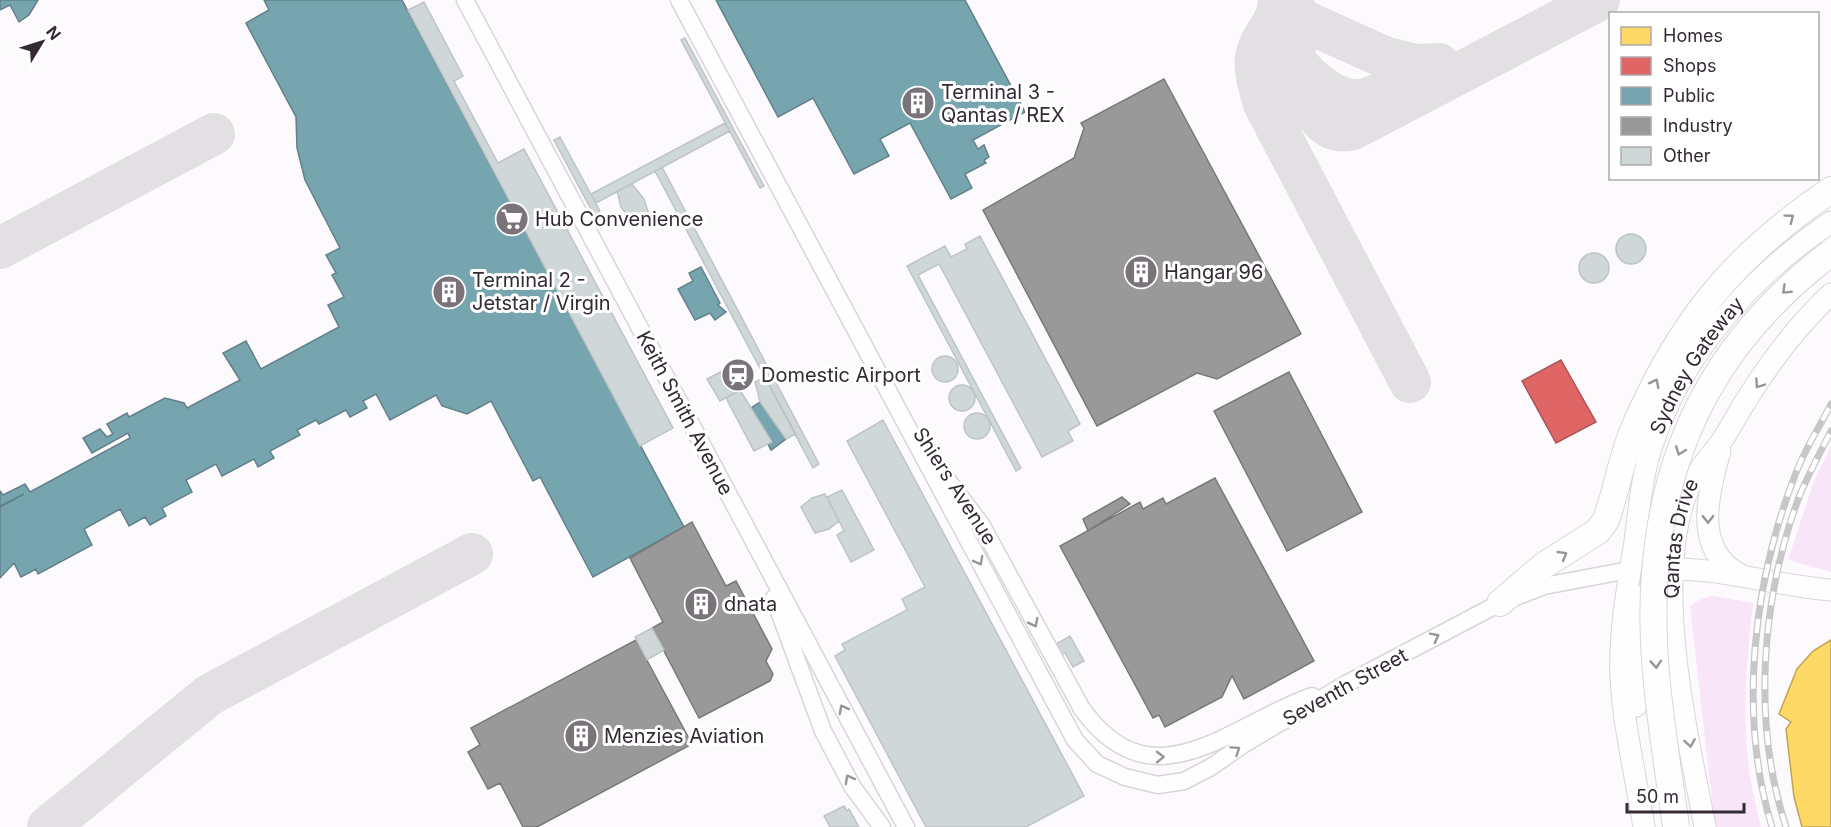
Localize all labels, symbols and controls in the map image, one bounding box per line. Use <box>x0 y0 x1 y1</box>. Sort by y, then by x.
north arrow <box>12 12 72 72</box>
legend <box>1609 12 1819 180</box>
text: N <box>42 22 65 44</box>
text: Homes <box>1663 25 1723 46</box>
text: Shops <box>1663 55 1717 76</box>
place label: Terminal 3 - Qantas / REX <box>941 80 1065 127</box>
building icon: Terminal 3 - Qantas / REX <box>900 85 936 121</box>
text: Public <box>1663 85 1715 106</box>
text: Industry <box>1663 115 1733 136</box>
text: Other <box>1663 145 1711 166</box>
supermarket icon: Hub Convenience <box>494 201 530 237</box>
place label: Hub Convenience <box>535 207 703 231</box>
one-way arrow <box>1784 214 1795 225</box>
building icon: Hangar 96 <box>1123 254 1159 290</box>
place label: Hangar 96 <box>1164 260 1263 284</box>
place label: Terminal 2 - Jetstar / Virgin <box>472 268 611 315</box>
building icon: Terminal 2 - Jetstar / Virgin <box>431 274 467 310</box>
one-way arrow <box>1783 283 1794 294</box>
street label: Sydney Gateway <box>1645 292 1749 438</box>
street label: Keith Smith Avenue <box>632 327 738 499</box>
station icon: Domestic Airport <box>720 357 756 393</box>
place label: Domestic Airport <box>761 363 921 387</box>
one-way arrow <box>1755 377 1766 388</box>
one-way arrow <box>1647 379 1659 390</box>
street label: Shiers Avenue <box>908 423 1002 549</box>
one-way arrow <box>1674 445 1687 456</box>
street label: Qantas Drive <box>1660 474 1703 599</box>
one-way arrow <box>1702 514 1714 523</box>
one-way arrow <box>1557 551 1567 562</box>
one-way arrow <box>972 555 983 566</box>
building icon: dnata <box>683 586 719 622</box>
place label: dnata <box>724 592 777 616</box>
one-way arrow <box>1027 617 1038 627</box>
one-way arrow <box>1428 633 1439 644</box>
street label: Seventh Street <box>1278 643 1412 731</box>
one-way arrow <box>1650 660 1663 669</box>
one-way arrow <box>839 705 850 715</box>
building icon: Menzies Aviation <box>563 718 599 754</box>
place label: Menzies Aviation <box>604 724 764 748</box>
one-way arrow <box>1683 738 1695 748</box>
one-way arrow <box>1229 746 1240 757</box>
one-way arrow <box>1156 750 1165 763</box>
one-way arrow <box>845 774 856 785</box>
scale bar <box>1627 776 1744 814</box>
text: 50 m <box>1636 786 1679 807</box>

